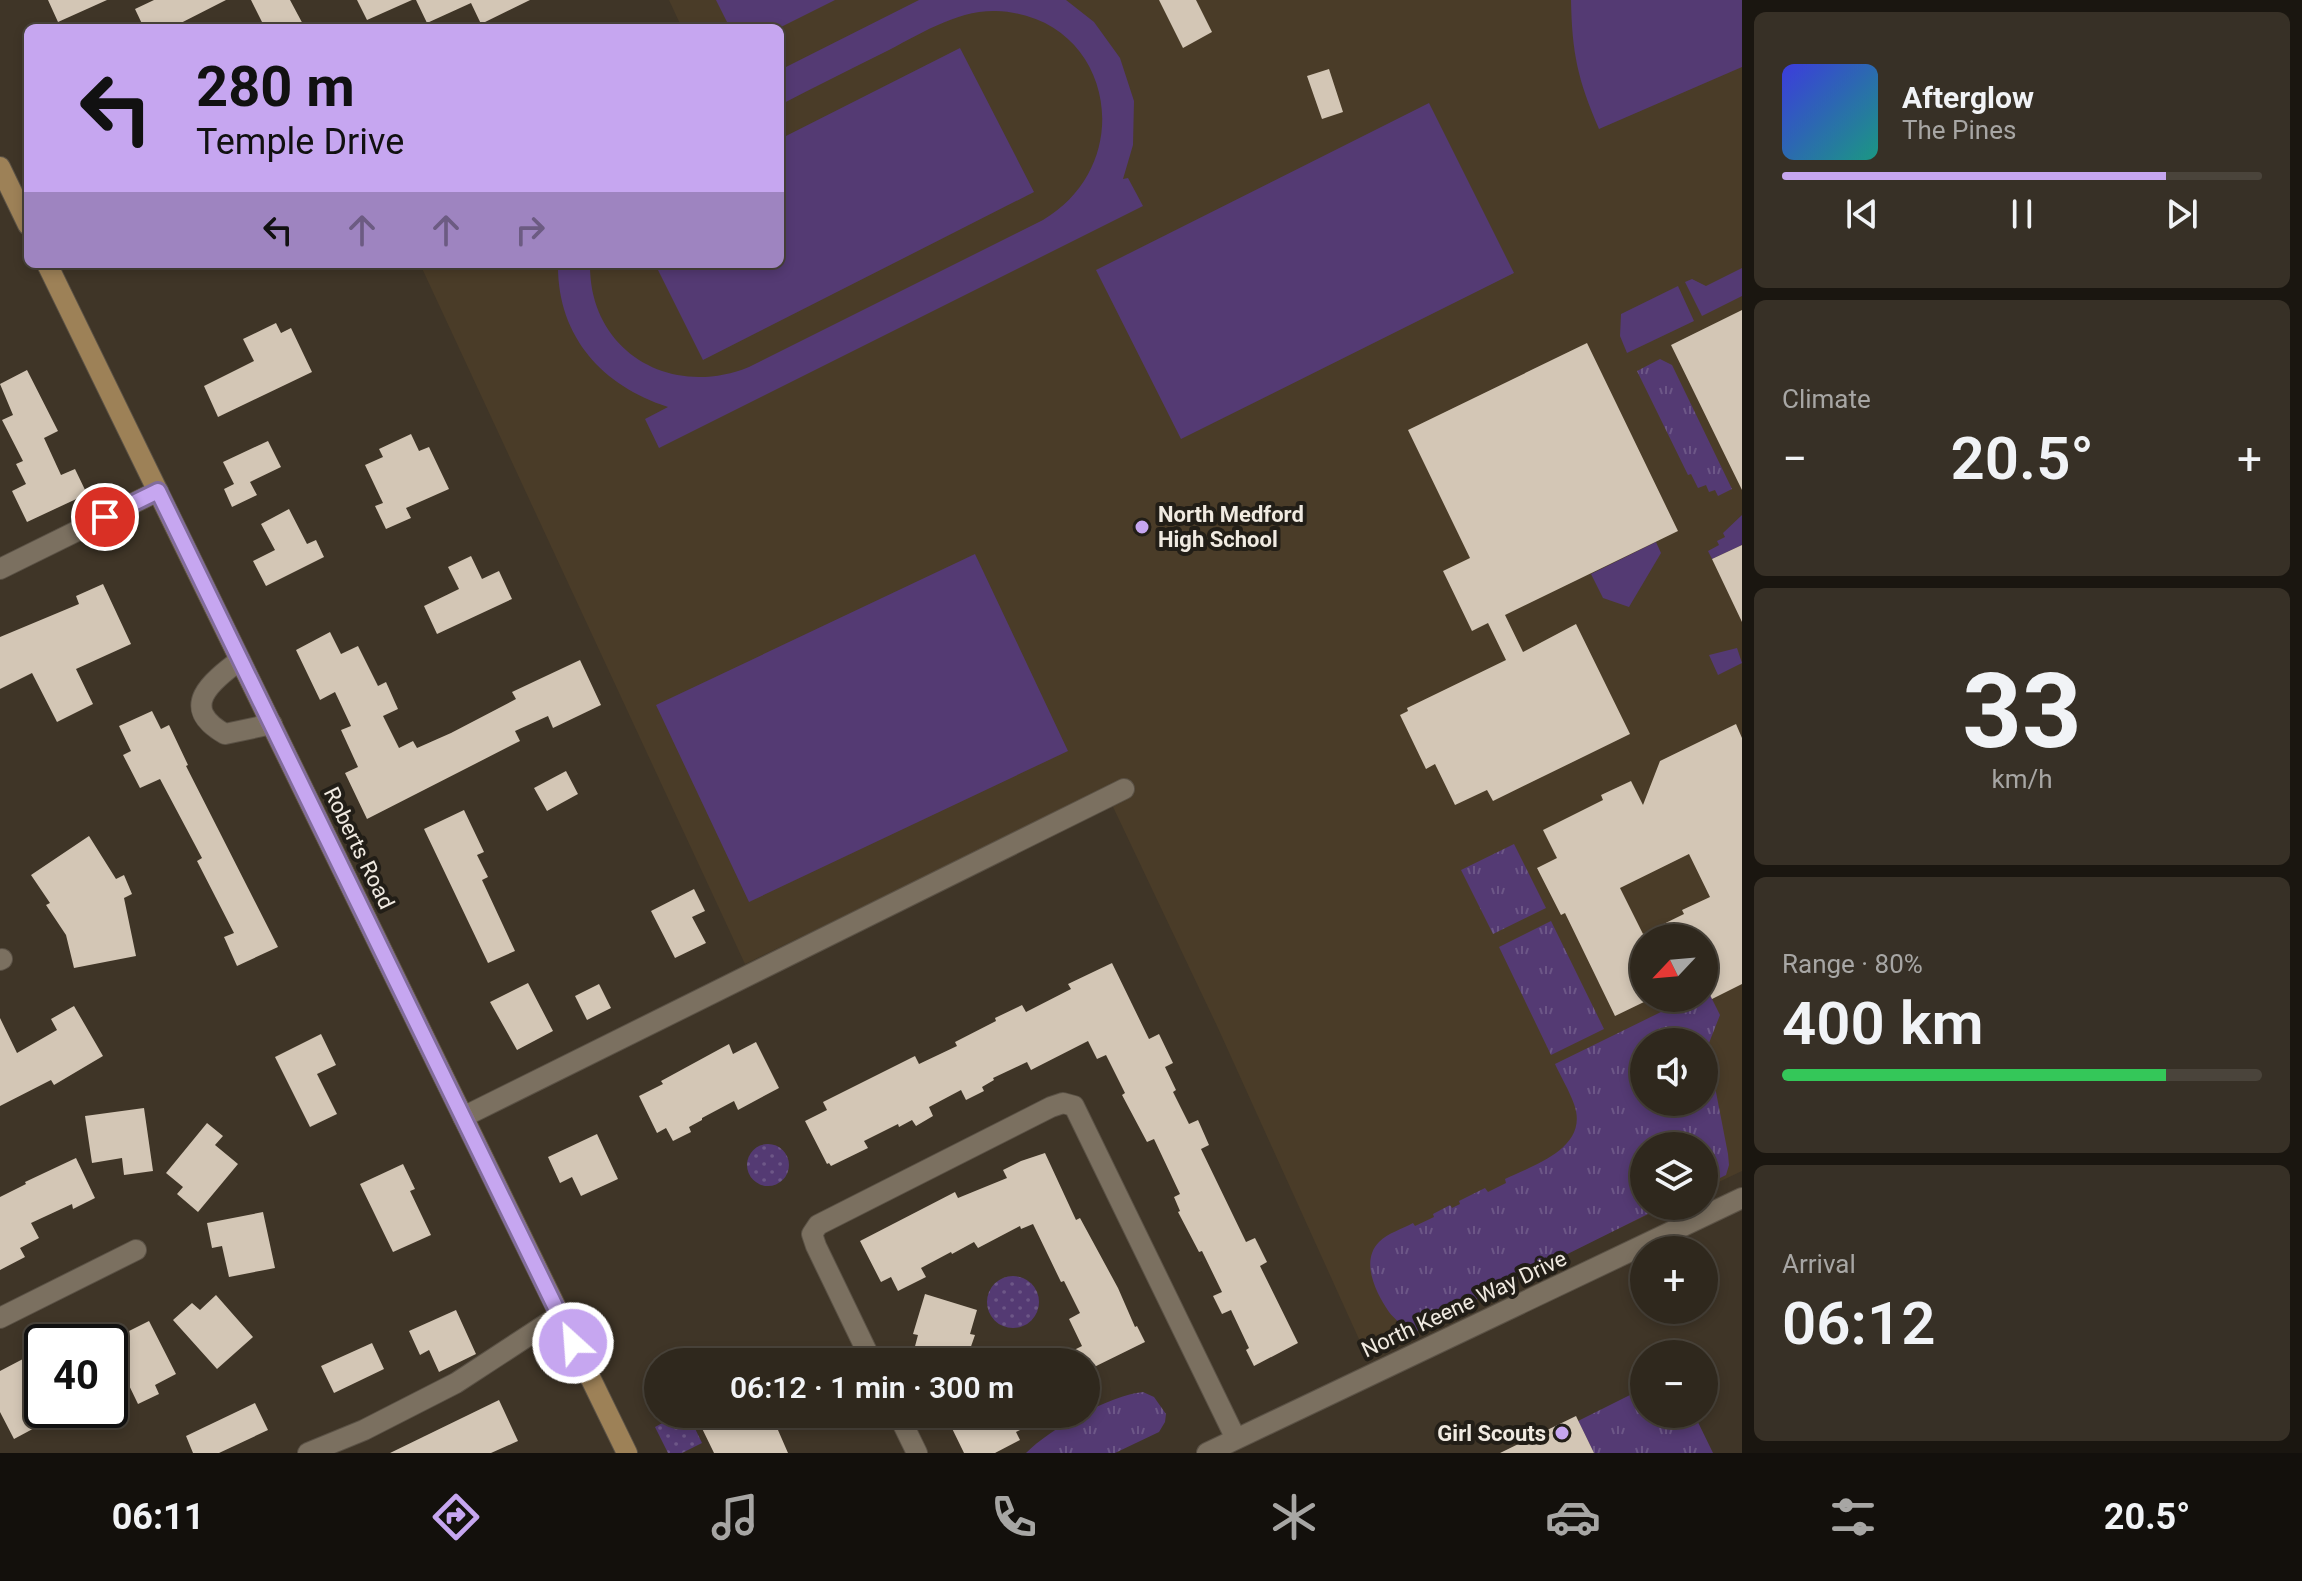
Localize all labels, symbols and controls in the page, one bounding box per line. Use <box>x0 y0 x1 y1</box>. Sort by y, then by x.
text: 280 m <box>196 54 355 120</box>
icon: left <box>64 56 168 160</box>
text: Afterglow <box>1902 80 2034 115</box>
text: The Pines <box>1902 115 2016 145</box>
text: Temple Drive <box>196 121 404 163</box>
icon: previous <box>1840 192 1884 236</box>
icon: pause <box>2000 192 2044 236</box>
icon: next <box>2160 192 2204 236</box>
icon: left <box>256 208 300 252</box>
icon: ahead <box>340 208 384 252</box>
icon: ahead <box>424 208 468 252</box>
icon: right <box>508 208 552 252</box>
text: Climate <box>1782 384 1871 414</box>
text: 20.5° <box>1951 423 2094 494</box>
text: − <box>1782 433 1807 485</box>
text: + <box>2237 433 2262 485</box>
pin <box>71 483 139 551</box>
icon: arrive <box>83 495 127 539</box>
place label: North Medford High School <box>1158 502 1304 552</box>
marker: North Medford High School <box>1133 518 1151 536</box>
text: 33 <box>1962 651 2082 772</box>
text: km/h <box>1991 764 2053 794</box>
street label: Roberts Road <box>319 783 399 913</box>
north arrow <box>1630 924 1718 1012</box>
map controls <box>1630 924 1718 1428</box>
text: Range · 80% <box>1782 949 1923 979</box>
text: 400 km <box>1782 988 1984 1059</box>
button: sound <box>1630 1028 1718 1116</box>
button: layers <box>1630 1132 1718 1220</box>
button: + <box>1630 1236 1718 1324</box>
street label: North Keene Way Drive <box>1357 1245 1571 1363</box>
text: Arrival <box>1782 1249 1856 1279</box>
text: 06:12 <box>1782 1288 1935 1359</box>
position arrow <box>531 1301 615 1385</box>
speed limit sign: 40 <box>24 1324 128 1428</box>
button: − <box>1630 1340 1718 1428</box>
text: 06:12 · 1 min · 300 m <box>730 1370 1014 1405</box>
place label: Girl Scouts <box>1437 1421 1546 1446</box>
marker: Girl Scouts <box>1553 1424 1571 1442</box>
icon: directions <box>428 1489 484 1545</box>
icon: music <box>707 1489 763 1545</box>
icon: phone <box>986 1489 1042 1545</box>
icon: climate <box>1266 1489 1322 1545</box>
icon: car <box>1545 1489 1601 1545</box>
icon: filters <box>1825 1489 1881 1545</box>
text: 06:11 <box>112 1496 204 1538</box>
text: 20.5° <box>2104 1496 2190 1538</box>

